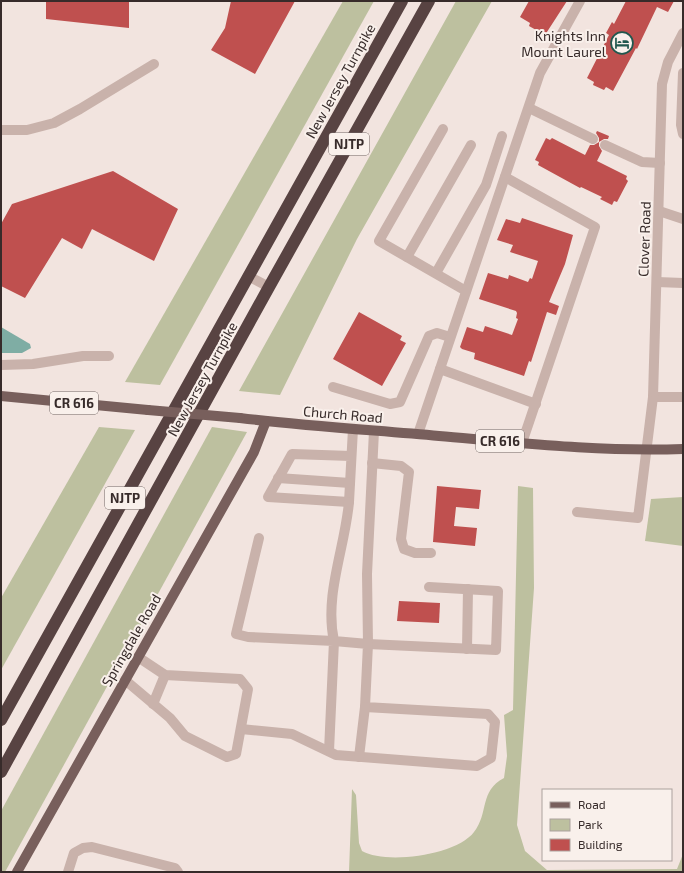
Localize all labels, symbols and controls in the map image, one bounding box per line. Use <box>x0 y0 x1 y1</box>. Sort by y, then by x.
street label: New Jersey Turnpike <box>301 21 379 141</box>
place label: Knights Inn Mount Laurel <box>521 27 607 60</box>
hotel icon: Knights Inn Mount Laurel <box>609 30 635 56</box>
road number: NJTP <box>329 133 369 155</box>
street label: Clover Road <box>634 201 654 277</box>
street label: New Jersey Turnpike <box>163 319 241 439</box>
road number: CR 616 <box>50 392 98 414</box>
street label: Church Road <box>302 402 384 426</box>
road number: CR 616 <box>476 430 524 452</box>
road number: NJTP <box>105 487 145 509</box>
street label: Springdale Road <box>98 591 164 689</box>
legend <box>542 789 672 861</box>
text: Road <box>578 797 606 811</box>
text: Park <box>578 817 603 831</box>
text: Building <box>578 837 623 851</box>

